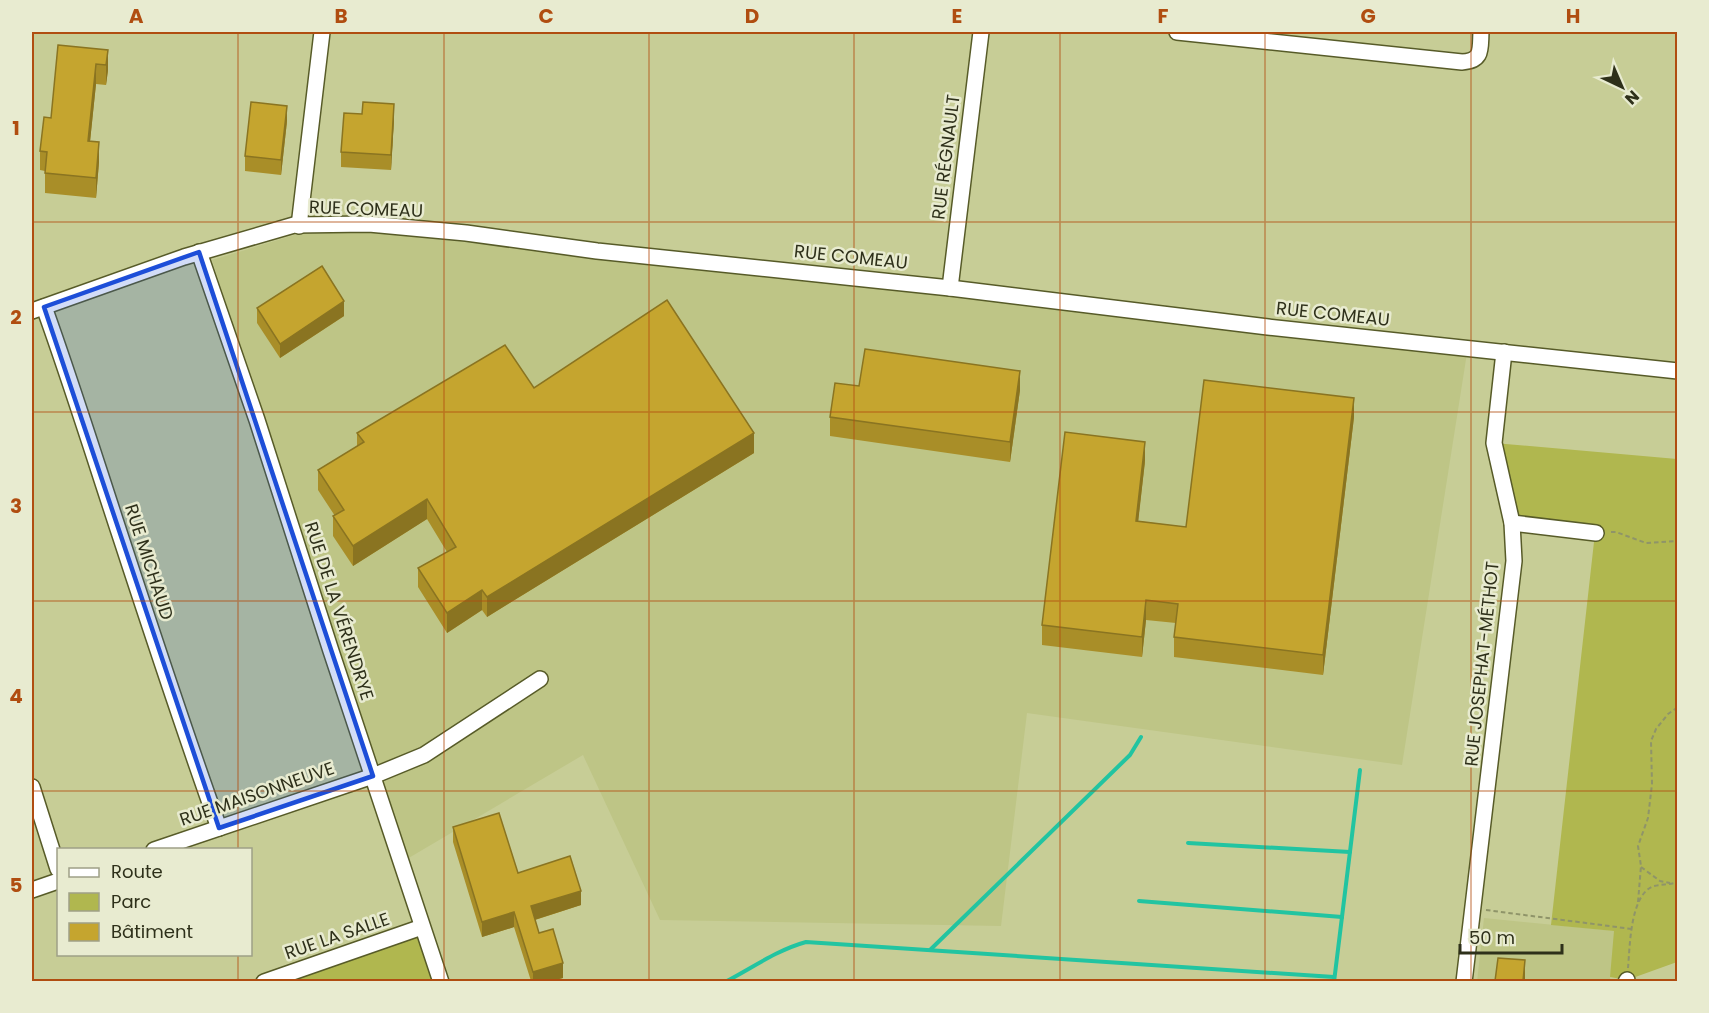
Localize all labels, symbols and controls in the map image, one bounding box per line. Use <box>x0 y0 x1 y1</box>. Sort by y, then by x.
text: A <box>129 2 144 30</box>
text: B <box>334 2 348 30</box>
text: C <box>538 2 554 30</box>
text: D <box>745 2 759 30</box>
text: E <box>952 2 962 30</box>
text: F <box>1158 2 1169 30</box>
text: G <box>1360 2 1376 30</box>
text: H <box>1566 2 1580 30</box>
north arrow <box>1592 57 1652 117</box>
text: N <box>1620 85 1644 110</box>
street label: RUE RÉGNAULT <box>925 93 966 221</box>
text: 1 <box>12 114 20 142</box>
street label: RUE COMEAU <box>309 194 424 223</box>
street label: RUE COMEAU <box>793 238 909 275</box>
street label: RUE COMEAU <box>1275 295 1391 332</box>
text: 2 <box>10 303 22 331</box>
text: 3 <box>10 492 22 520</box>
street label: RUE MICHAUD <box>119 501 180 623</box>
street label: RUE DE LA VÉRENDRYE <box>299 518 380 703</box>
street label: RUE JOSEPHAT-MÉTHOT <box>1458 560 1505 768</box>
text: 4 <box>9 682 23 710</box>
street label: RUE MAISONNEUVE <box>176 755 337 832</box>
legend <box>57 848 252 956</box>
text: Route <box>111 859 163 884</box>
text: 5 <box>10 871 23 899</box>
text: Parc <box>111 889 151 914</box>
street label: RUE LA SALLE <box>281 906 393 965</box>
scale bar <box>1460 917 1562 955</box>
text: Bâtiment <box>111 919 193 944</box>
text: 50 m <box>1469 925 1515 950</box>

